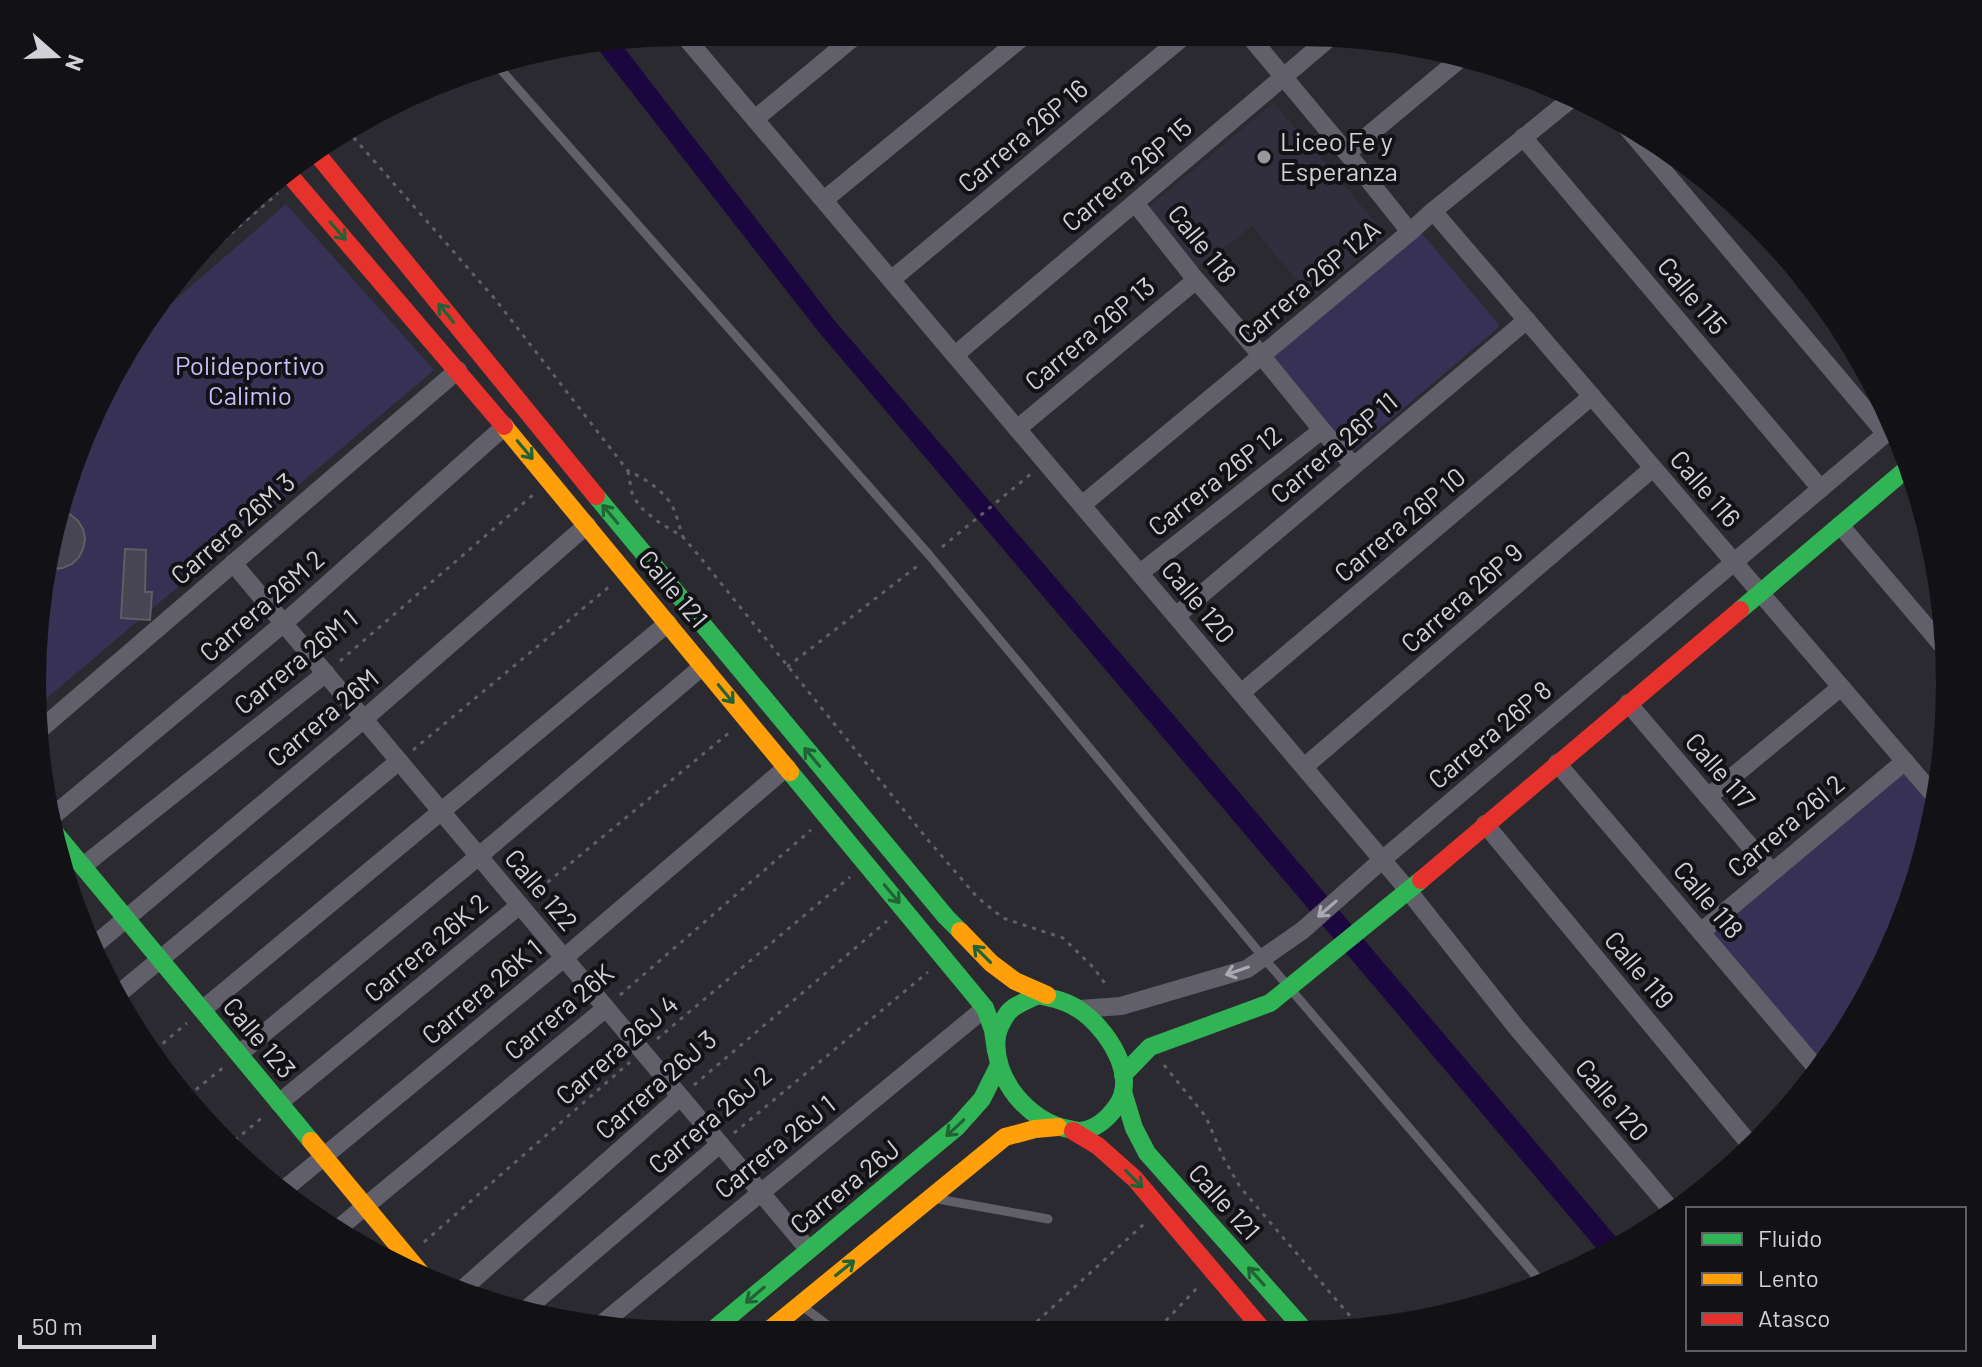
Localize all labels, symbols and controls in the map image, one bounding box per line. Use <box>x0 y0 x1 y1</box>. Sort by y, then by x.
north arrow <box>16 16 96 96</box>
text: N <box>61 52 90 75</box>
street label: Carrera 26P 16 <box>951 72 1093 198</box>
street label: Carrera 26P 15 <box>1055 111 1197 237</box>
place label: Liceo Fe y Esperanza <box>1280 125 1398 186</box>
marker: Liceo Fe y Esperanza <box>1255 148 1273 166</box>
street label: Calle 118 <box>1162 198 1244 288</box>
street label: Carrera 26P 12A <box>1231 212 1385 349</box>
one-way arrow <box>329 221 347 241</box>
street label: Calle 115 <box>1652 250 1734 340</box>
street label: Carrera 26P 13 <box>1018 270 1160 396</box>
one-way arrow <box>437 302 455 323</box>
park label: Polideportivo Calimio <box>175 349 325 410</box>
street label: Carrera 26P 11 <box>1263 385 1403 509</box>
street label: Carrera 26P 12 <box>1141 418 1287 541</box>
one-way arrow <box>516 440 534 460</box>
street label: Calle 116 <box>1664 443 1748 533</box>
street label: Carrera 26P 10 <box>1327 460 1471 588</box>
street label: Carrera 26M 3 <box>164 466 300 590</box>
one-way arrow <box>601 504 619 525</box>
street label: Carrera 26P 9 <box>1394 536 1528 658</box>
street label: Carrera 26M 2 <box>193 542 329 667</box>
street label: Calle 121 <box>633 543 715 633</box>
street label: Calle 120 <box>1156 554 1242 648</box>
street label: Carrera 26M 1 <box>228 603 364 721</box>
street label: Carrera 26M <box>261 663 385 773</box>
street label: Carrera 26P 8 <box>1421 673 1557 794</box>
one-way arrow <box>717 683 735 704</box>
street label: Calle 117 <box>1680 726 1763 814</box>
one-way arrow <box>803 747 821 768</box>
street label: Carrera 26I 2 <box>1720 767 1850 883</box>
street label: Calle 122 <box>499 842 585 936</box>
street label: Calle 118 <box>1668 854 1751 944</box>
one-way arrow <box>883 883 901 904</box>
street label: Carrera 26K 2 <box>357 886 493 1008</box>
one-way arrow <box>1317 900 1337 918</box>
street label: Calle 119 <box>1599 924 1682 1014</box>
street label: Carrera 26K 1 <box>415 932 547 1050</box>
one-way arrow <box>972 944 991 964</box>
street label: Carrera 26K <box>497 956 619 1065</box>
one-way arrow <box>1226 965 1250 979</box>
street label: Carrera 26J 4 <box>549 988 683 1110</box>
street label: Calle 123 <box>217 990 303 1084</box>
street label: Carrera 26J 3 <box>588 1023 722 1145</box>
street label: Calle 120 <box>1570 1052 1656 1146</box>
street label: Carrera 26J 2 <box>641 1058 777 1179</box>
street label: Carrera 26J 1 <box>708 1088 841 1204</box>
one-way arrow <box>946 1119 966 1137</box>
street label: Carrera 26J <box>783 1132 905 1239</box>
street label: Calle 121 <box>1183 1157 1267 1245</box>
one-way arrow <box>1124 1169 1143 1188</box>
legend <box>1686 1207 1966 1351</box>
text: Fluido <box>1758 1223 1822 1252</box>
one-way arrow <box>834 1259 855 1277</box>
text: Lento <box>1758 1263 1819 1292</box>
one-way arrow <box>1247 1267 1265 1287</box>
one-way arrow <box>745 1285 766 1303</box>
scale bar <box>20 1299 154 1349</box>
text: Atasco <box>1758 1303 1830 1332</box>
text: 50 m <box>32 1311 83 1340</box>

